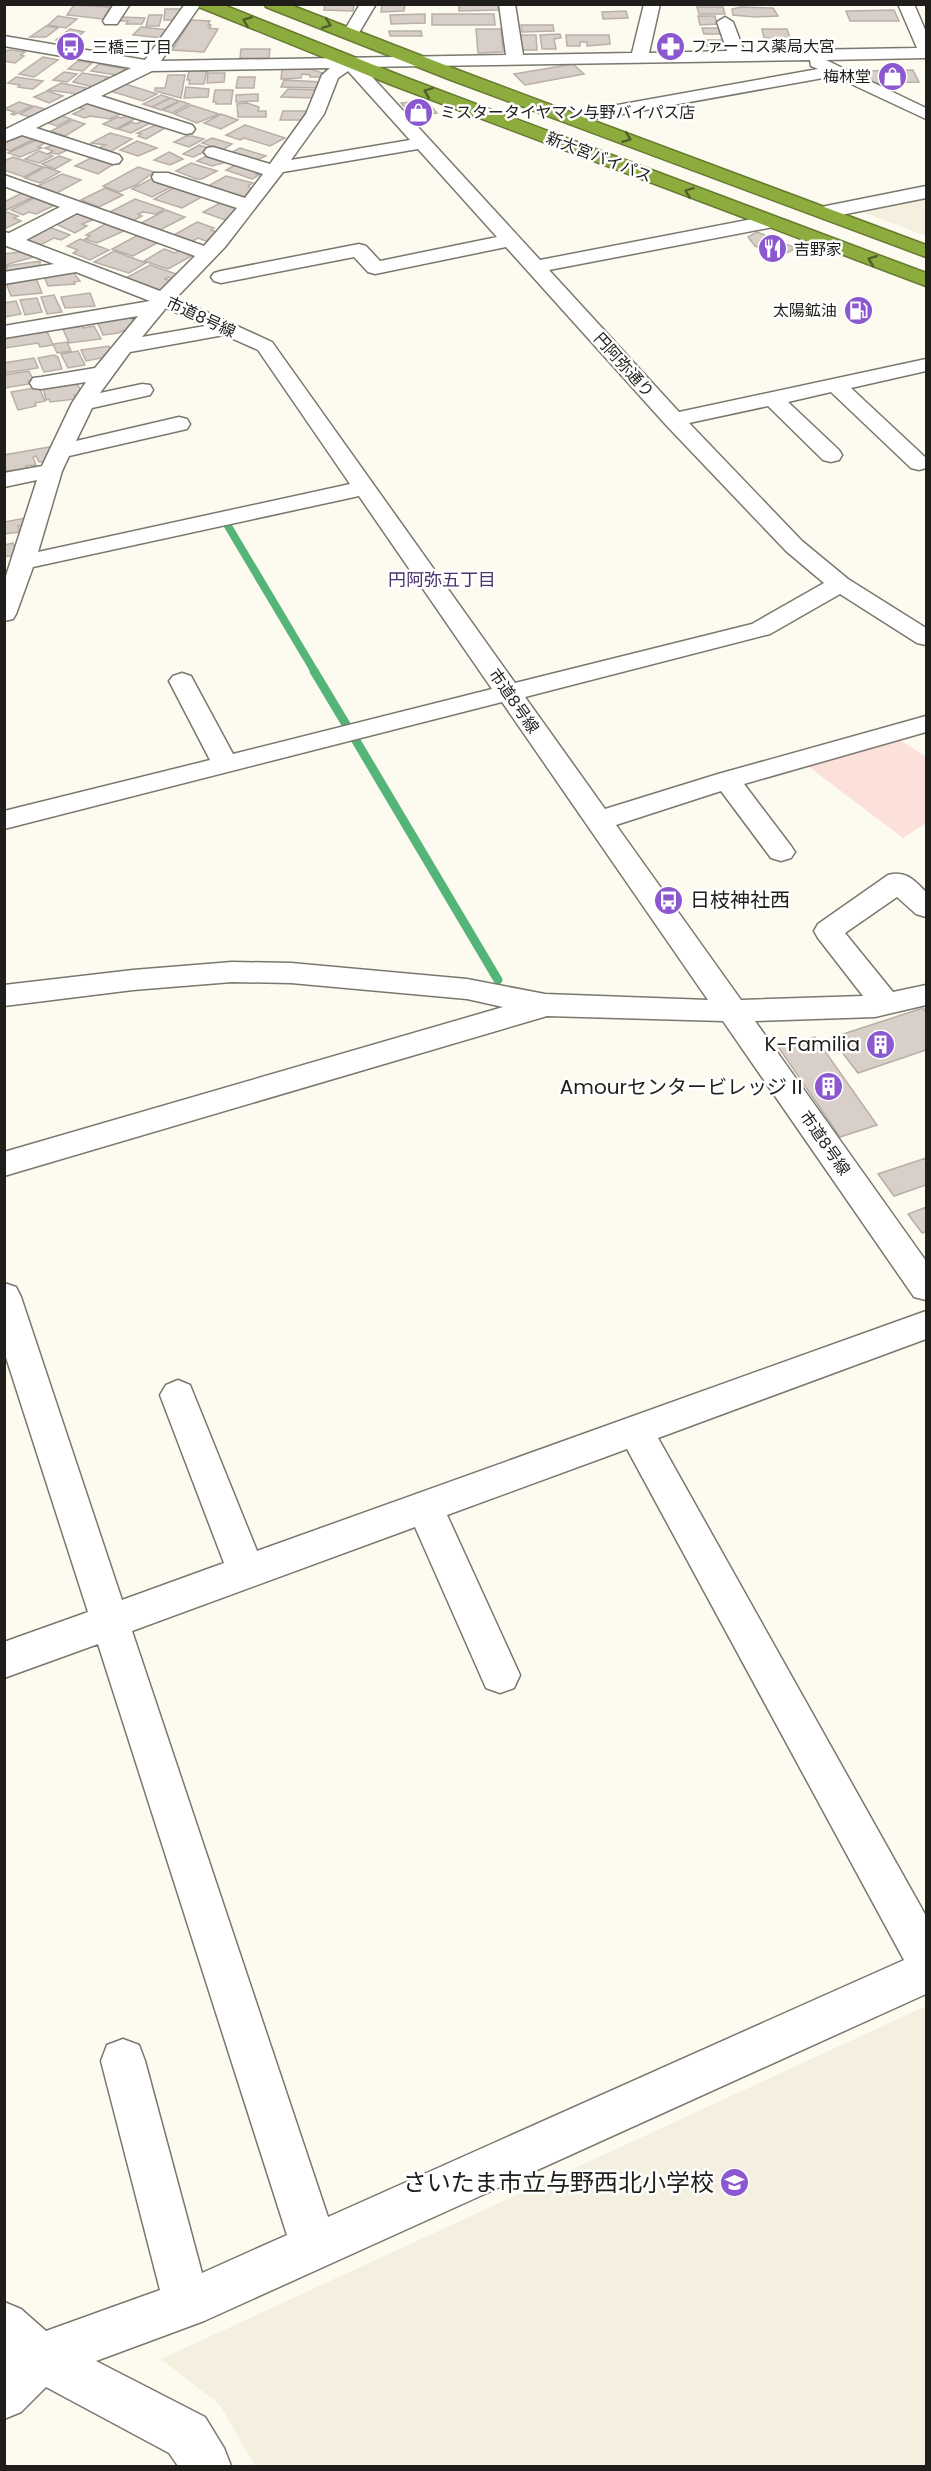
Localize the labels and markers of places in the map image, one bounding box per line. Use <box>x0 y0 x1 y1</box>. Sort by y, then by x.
pharmacy icon: ファーコス薬局大宮 <box>654 30 686 62</box>
bus stop icon: 三橋三丁目 <box>55 31 87 63</box>
place label: ファーコス薬局大宮 <box>691 35 835 58</box>
place label: 三橋三丁目 <box>92 36 172 59</box>
shop icon: 梅林堂 <box>876 60 908 92</box>
place label: 梅林堂 <box>823 65 871 88</box>
shop icon: ミスタータイヤマン与野バイパス店 <box>403 96 435 128</box>
place label: ミスタータイヤマン与野バイパス店 <box>440 101 695 124</box>
restaurant icon: 吉野家 <box>757 233 789 265</box>
place label: 吉野家 <box>794 238 842 261</box>
fuel station icon: 太陽鉱油 <box>842 294 874 326</box>
place label: 太陽鉱油 <box>773 299 837 322</box>
bus stop icon: 日枝神社西 <box>653 884 685 916</box>
place label: 日枝神社西 <box>690 886 790 914</box>
building icon: K-Familia <box>865 1028 897 1060</box>
place label: K-Familia <box>765 1030 860 1058</box>
building icon: AmourセンタービレッジⅡ <box>812 1071 844 1103</box>
place label: AmourセンタービレッジⅡ <box>560 1073 807 1101</box>
place label: さいたま市立与野西北小学校 <box>403 2166 714 2199</box>
school or university icon: さいたま市立与野西北小学校 <box>719 2166 751 2198</box>

